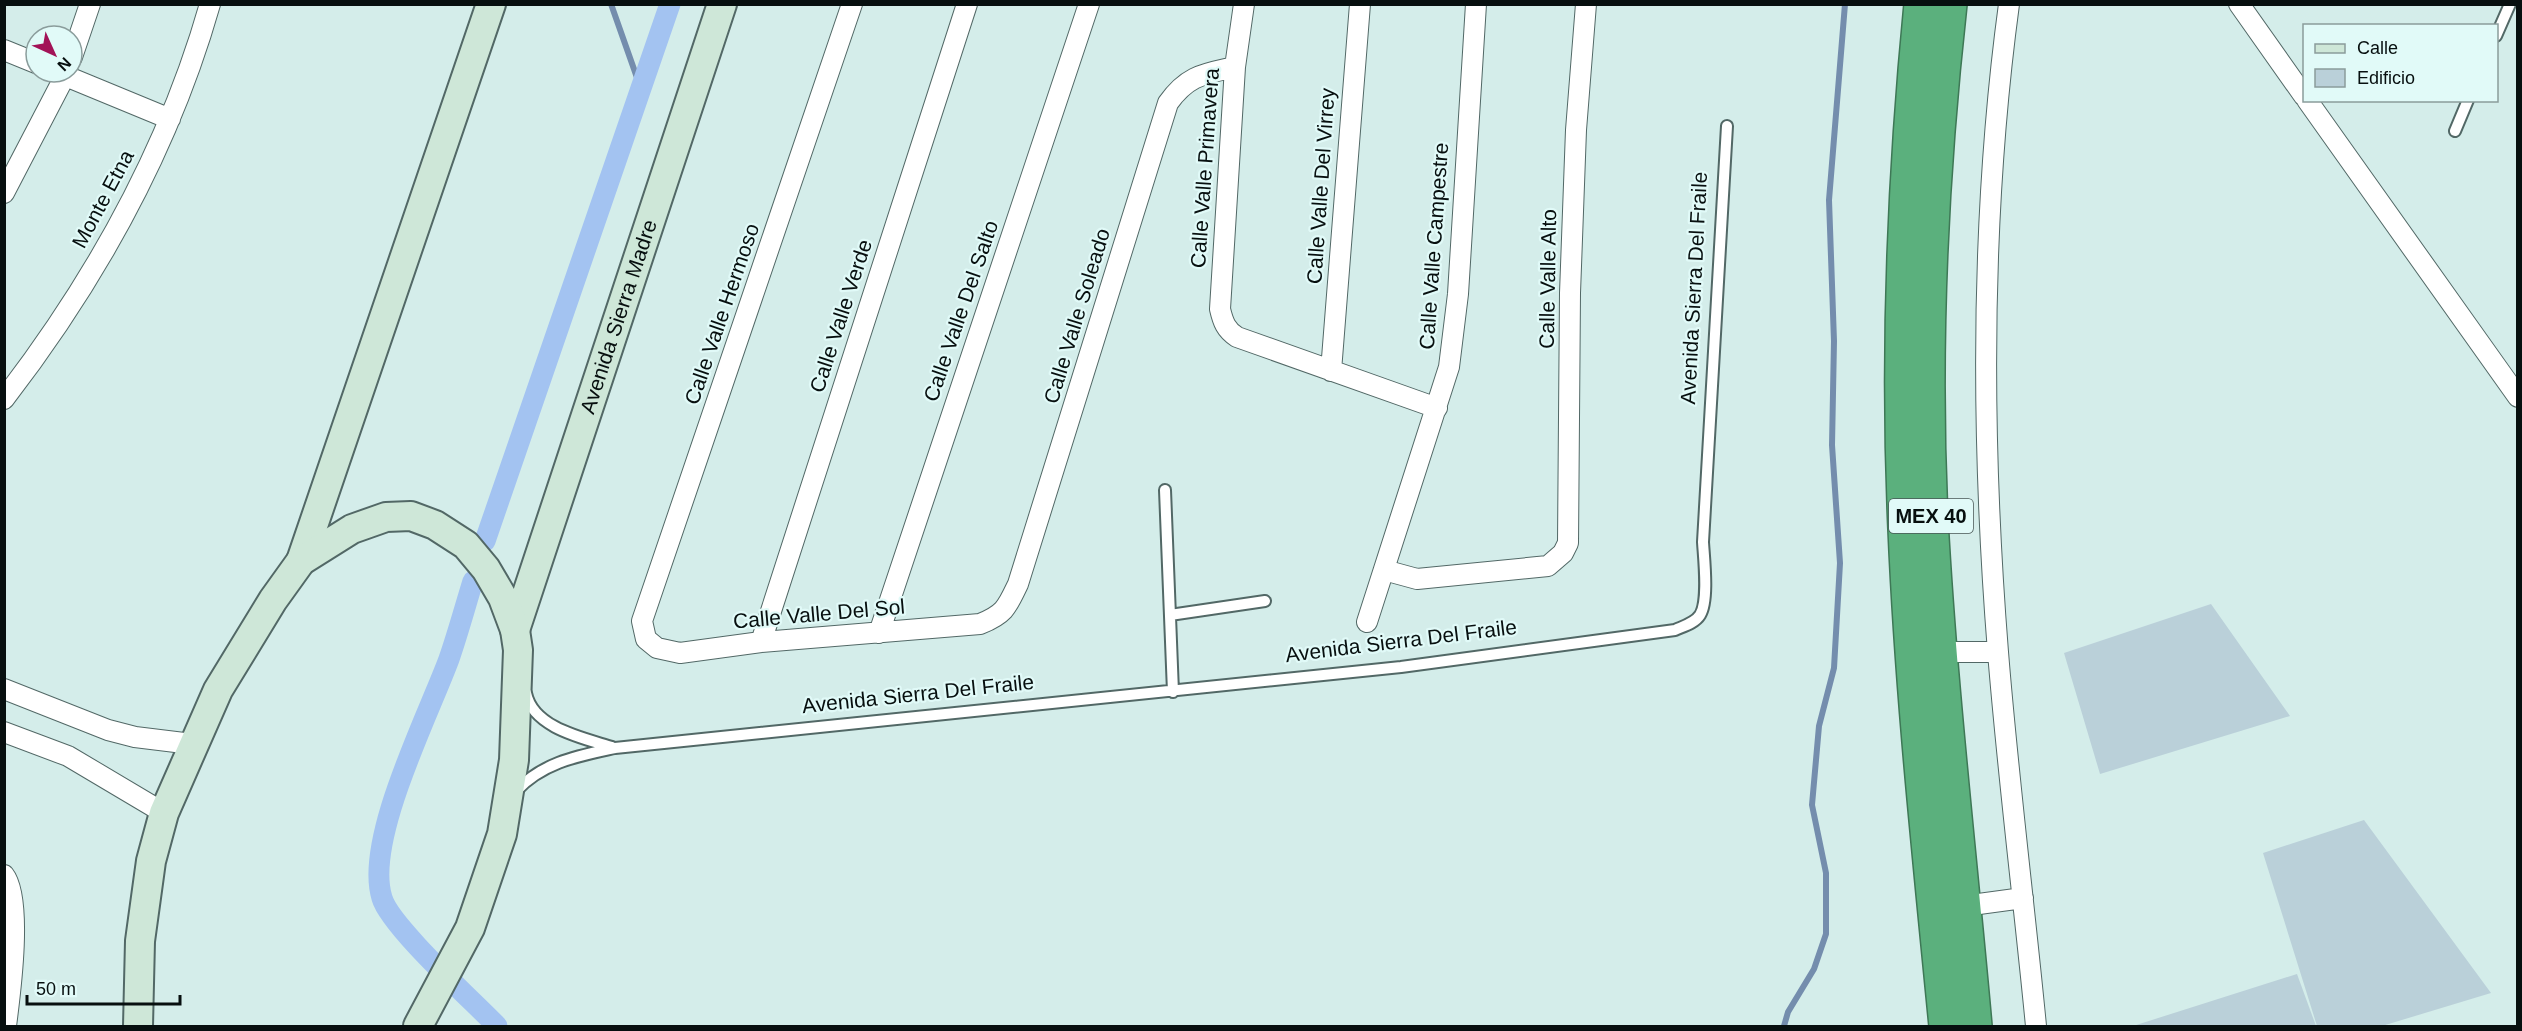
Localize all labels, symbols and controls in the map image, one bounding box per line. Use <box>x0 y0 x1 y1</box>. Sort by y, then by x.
north arrow <box>24 24 84 84</box>
legend <box>2303 24 2498 102</box>
text: Calle <box>2357 38 2398 58</box>
text: N <box>54 54 74 74</box>
street label: Calle Valle Primavera <box>1186 67 1223 269</box>
text: Edificio <box>2357 68 2415 88</box>
street label: Calle Valle Del Virrey <box>1302 87 1339 285</box>
street label: Calle Valle Campestre <box>1415 142 1452 350</box>
street label: Monte Etna <box>67 146 138 252</box>
street label: Avenida Sierra Del Fraile <box>1676 171 1711 405</box>
street label: Calle Valle Alto <box>1535 209 1560 349</box>
street label: Avenida Sierra Madre <box>575 217 661 416</box>
street label: Calle Valle Del Salto <box>919 217 1002 404</box>
street label: Calle Valle Hermoso <box>680 220 763 407</box>
street label: Calle Valle Soleado <box>1039 226 1114 406</box>
street label: Calle Valle Verde <box>805 236 876 395</box>
road number: MEX 40 <box>1889 499 1973 533</box>
street label: Calle Valle Del Sol <box>732 595 906 632</box>
street label: Avenida Sierra Del Fraile <box>1284 615 1518 666</box>
street label: Avenida Sierra Del Fraile <box>801 670 1035 717</box>
scale bar <box>27 968 180 1006</box>
text: 50 m <box>36 979 76 999</box>

